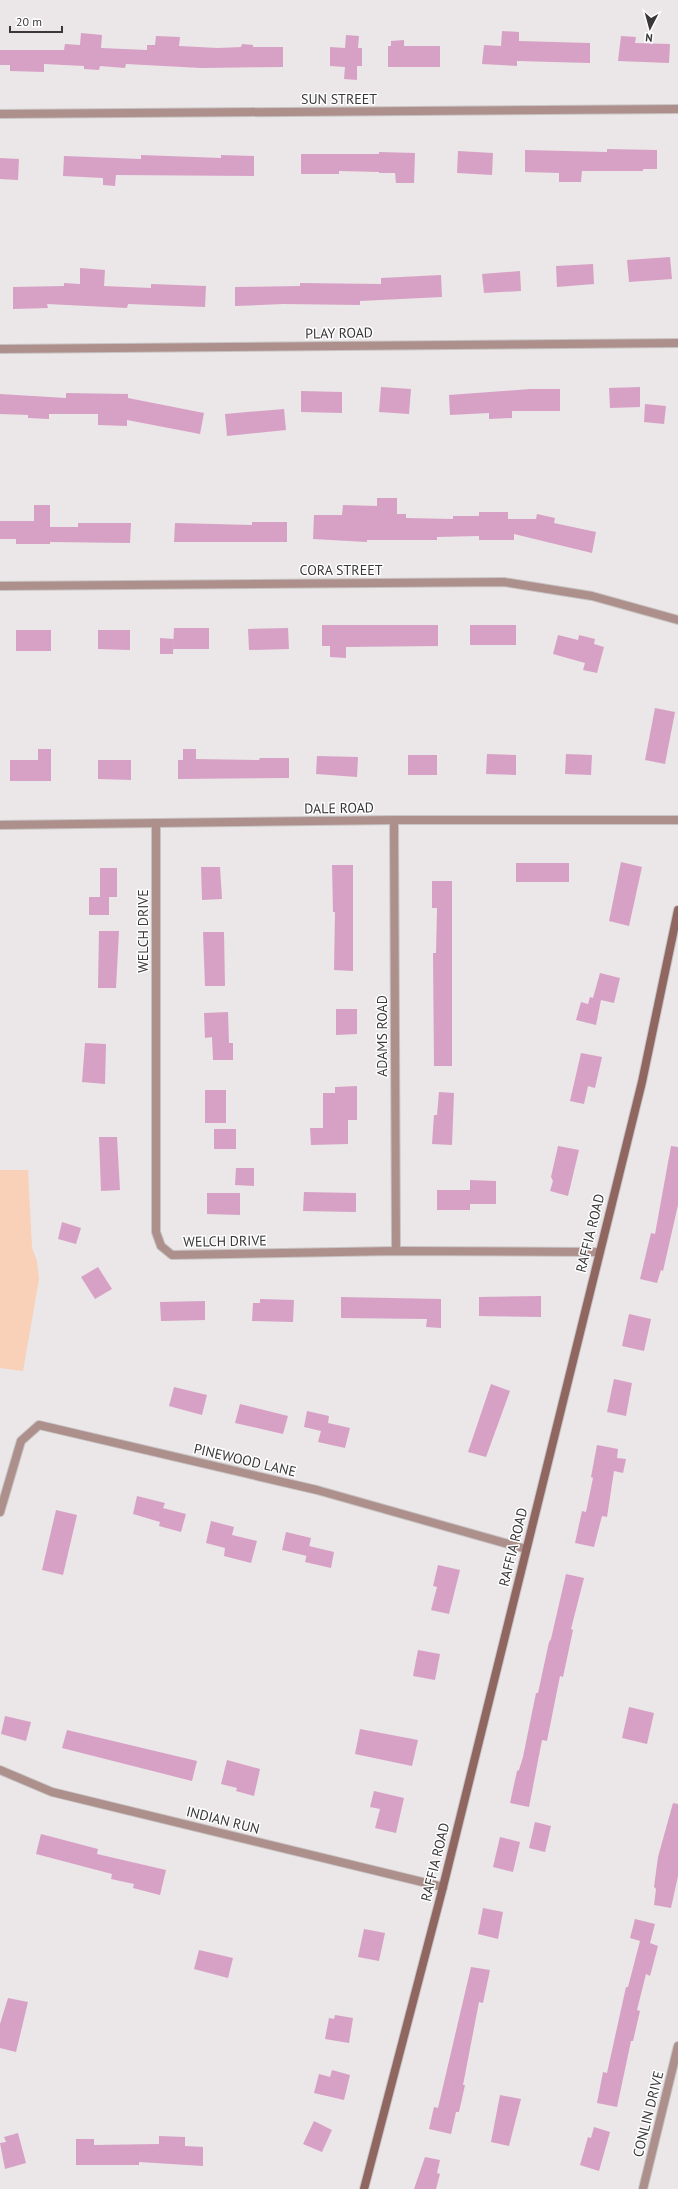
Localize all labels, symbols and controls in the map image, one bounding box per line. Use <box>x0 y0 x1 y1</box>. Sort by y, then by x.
scale bar <box>10 8 62 34</box>
north arrow <box>630 8 670 48</box>
text: 20 m <box>16 14 42 29</box>
text: N <box>645 31 653 45</box>
street label: SUN STREET <box>301 90 377 108</box>
street label: PLAY ROAD <box>305 323 373 343</box>
street label: CORA STREET <box>300 561 383 579</box>
street label: DALE ROAD <box>304 798 374 818</box>
street label: WELCH DRIVE <box>134 889 152 973</box>
street label: ADAMS ROAD <box>373 995 391 1077</box>
street label: RAFFIA ROAD <box>572 1192 608 1274</box>
street label: WELCH DRIVE <box>183 1231 267 1251</box>
street label: PINEWOOD LANE <box>192 1439 298 1481</box>
street label: RAFFIA ROAD <box>495 1506 531 1588</box>
street label: INDIAN RUN <box>184 1802 262 1838</box>
street label: RAFFIA ROAD <box>417 1821 453 1903</box>
street label: CONLIN DRIVE <box>629 2069 667 2159</box>

